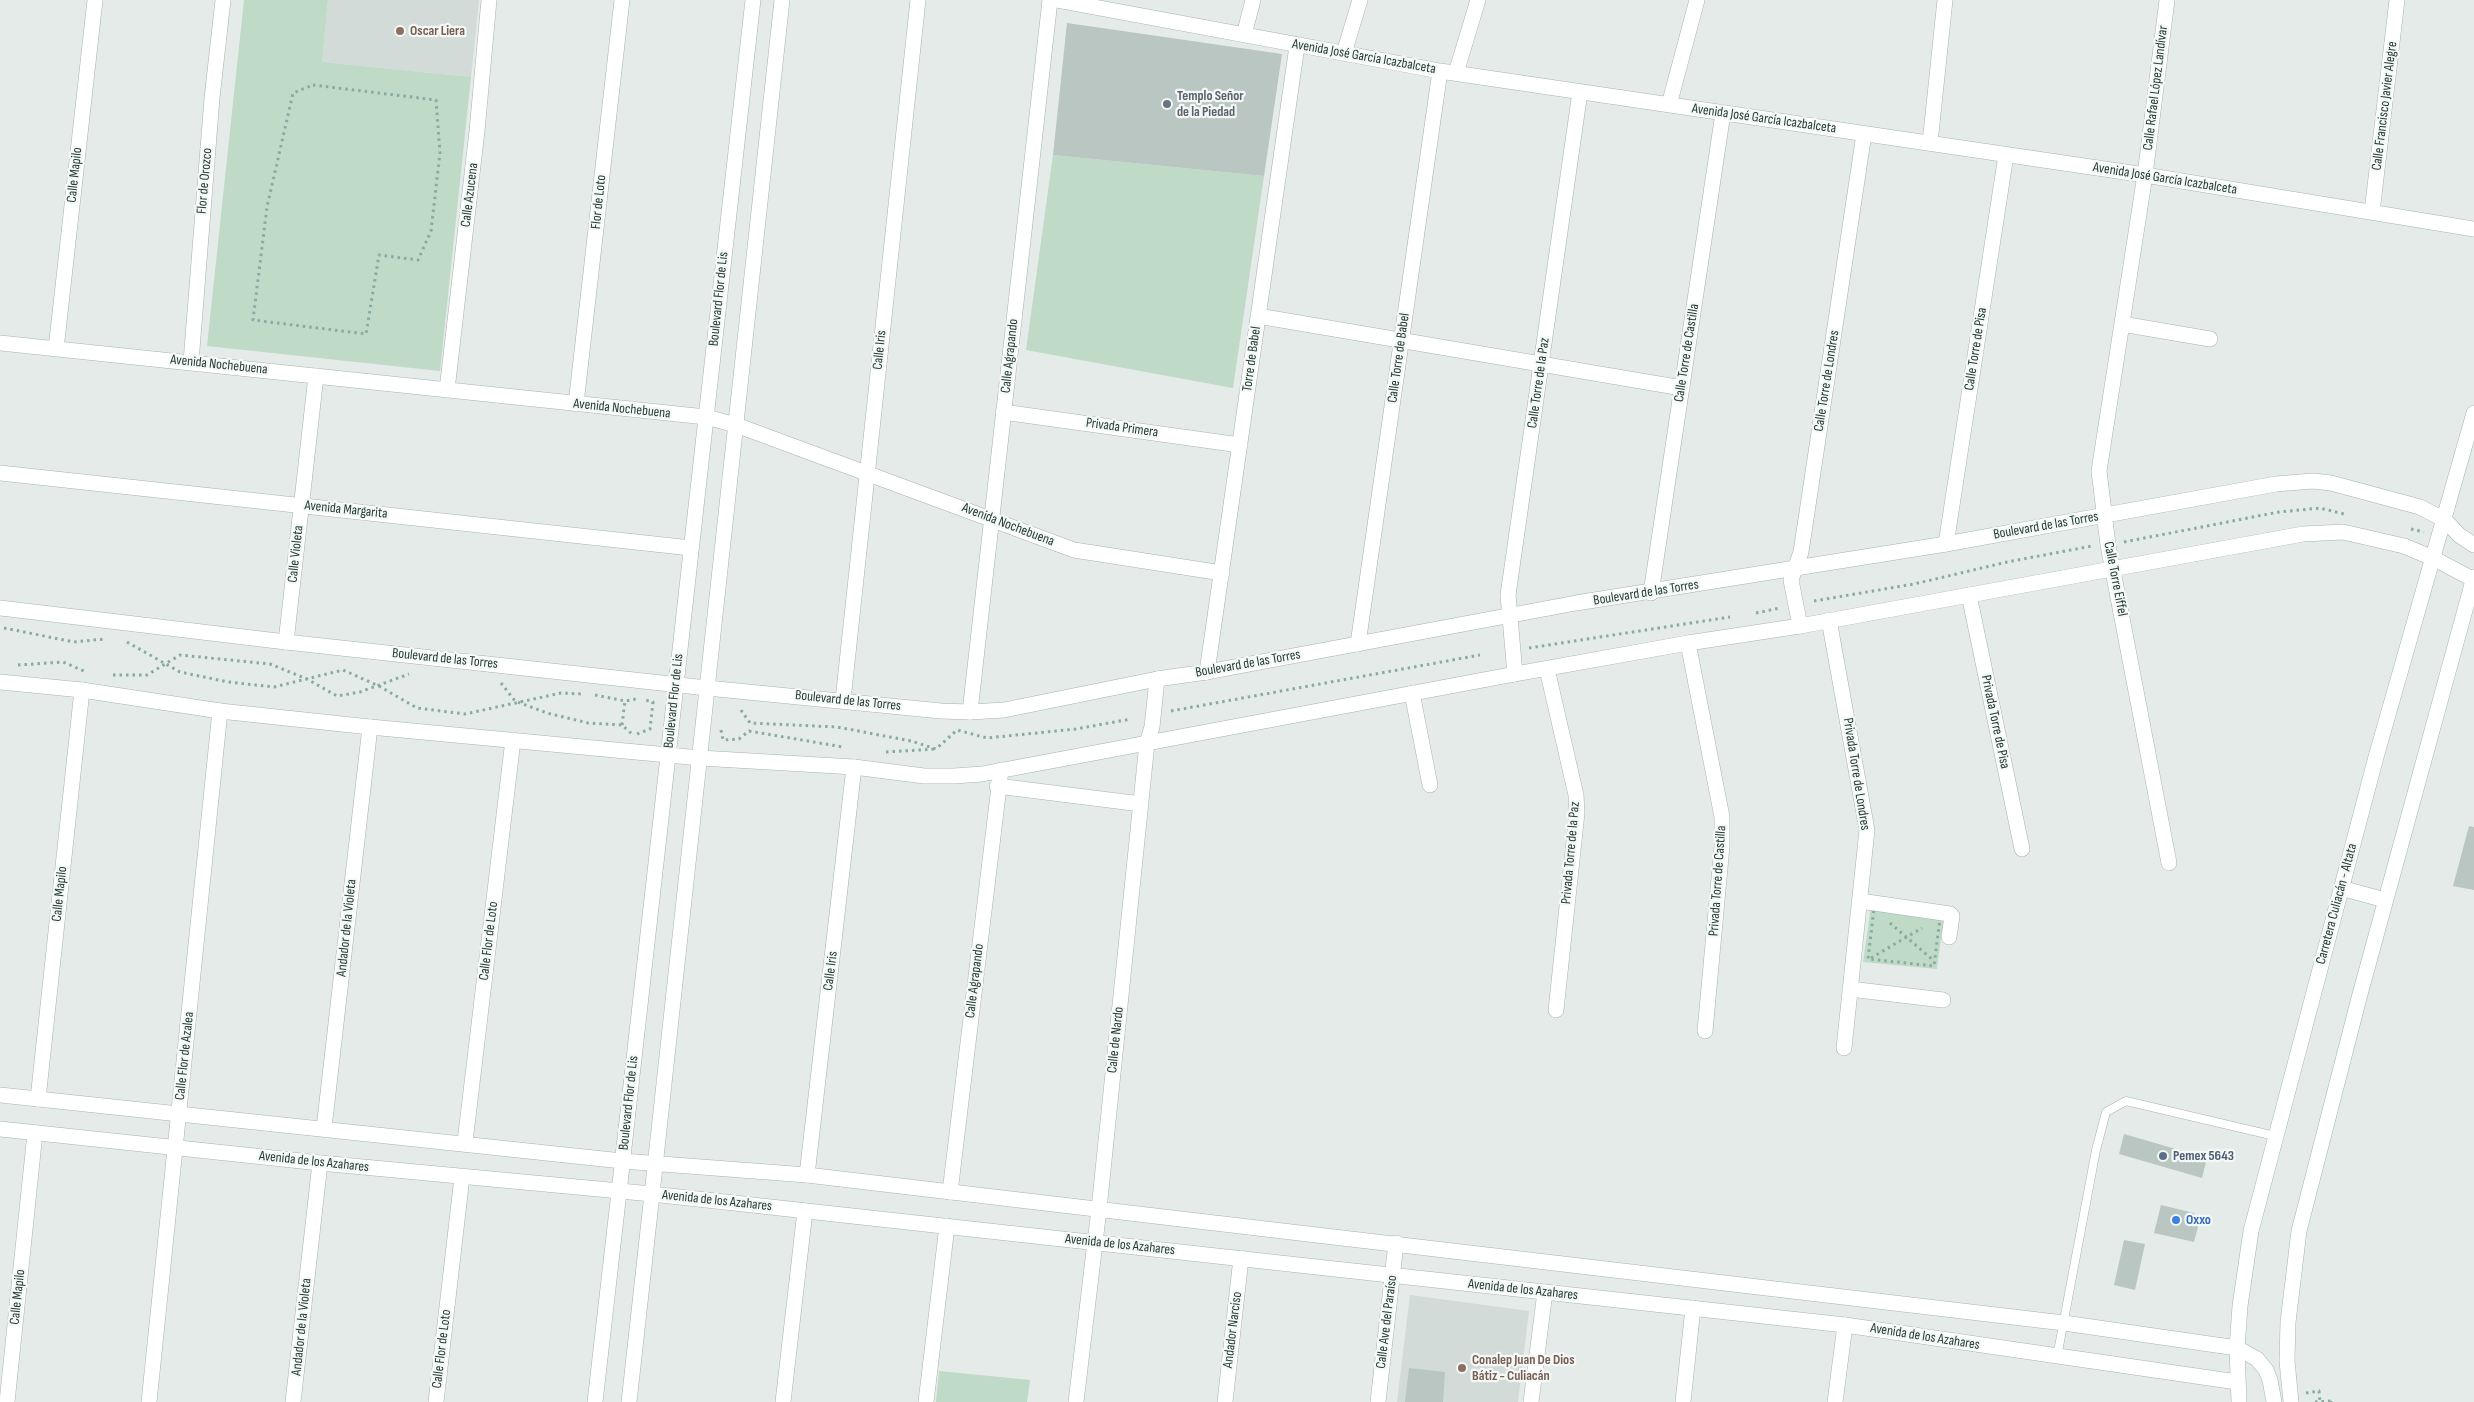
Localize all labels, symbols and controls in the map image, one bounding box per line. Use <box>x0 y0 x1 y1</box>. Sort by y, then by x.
place label: Oscar Liera <box>410 23 465 39</box>
marker: Oscar Liera <box>394 25 406 37</box>
street label: Calle Rafael López Landívar <box>2140 25 2172 151</box>
street label: Avenida José García Icazbalceta <box>1291 36 1437 78</box>
street label: Calle Francisco Javier Alegre <box>2369 41 2401 171</box>
place label: Templo Señor de la Piedad <box>1177 88 1244 120</box>
marker: Templo Señor de la Piedad <box>1161 98 1173 110</box>
street label: Avenida José García Icazbalceta <box>1691 101 1837 137</box>
street label: Calle Mapilo <box>64 147 86 203</box>
street label: Flor de Orozco <box>194 147 216 215</box>
street label: Avenida José García Icazbalceta <box>2092 159 2238 199</box>
street label: Calle Azucena <box>458 162 482 228</box>
street label: Flor de Loto <box>588 174 610 230</box>
street label: Boulevard Flor de Lis <box>706 251 732 347</box>
street label: Calle Torre de Castilla <box>1671 303 1703 403</box>
street label: Calle Torre de Pisa <box>1961 306 1991 392</box>
street label: Calle Torre de Babel <box>1384 312 1414 404</box>
street label: Calle Agrapando <box>998 318 1022 394</box>
street label: Torre de Babel <box>1239 325 1265 393</box>
street label: Calle Iris <box>870 329 890 371</box>
street label: Calle Torre de Londres <box>1811 329 1843 433</box>
street label: Calle Torre de la Paz <box>1524 337 1554 429</box>
street label: Avenida Nochebuena <box>170 352 268 378</box>
street label: Avenida Nochebuena <box>573 396 671 422</box>
street label: Privada Primera <box>1085 415 1159 441</box>
street label: Avenida Margarita <box>304 497 388 523</box>
street label: Avenida Nochebuena <box>959 500 1057 550</box>
street label: Boulevard de las Torres <box>1992 508 2100 544</box>
street label: Calle Violeta <box>285 525 307 583</box>
street label: Calle Torre Eiffel <box>2100 540 2130 618</box>
street label: Boulevard de las Torres <box>1592 576 1700 610</box>
street label: Boulevard de las Torres <box>391 645 499 673</box>
street label: Boulevard de las Torres <box>1194 646 1302 682</box>
street label: Boulevard Flor de Lis <box>661 653 687 749</box>
street label: Privada Torre de Pisa <box>1977 674 2013 770</box>
street label: Boulevard de las Torres <box>794 687 902 715</box>
street label: Privada Torre de Londres <box>1839 717 1873 831</box>
street label: Privada Torre de la Paz <box>1558 801 1584 905</box>
street label: Privada Torre de Castilla <box>1706 825 1730 937</box>
street label: Carretera Culiacán - Altata <box>2313 842 2361 966</box>
street label: Calle Mapilo <box>49 866 71 922</box>
street label: Andador de la Violeta <box>334 879 360 977</box>
street label: Calle Flor de Loto <box>476 901 502 981</box>
street label: Calle Agrapando <box>962 943 988 1019</box>
street label: Calle Iris <box>820 950 842 992</box>
street label: Calle de Nardo <box>1104 1006 1128 1074</box>
street label: Calle Flor de Azalea <box>172 1011 198 1101</box>
street label: Boulevard Flor de Lis <box>616 1055 642 1151</box>
street label: Avenida de los Azahares <box>258 1148 370 1176</box>
place label: Pemex 5643 <box>2173 1148 2234 1164</box>
marker: Pemex 5643 <box>2157 1150 2169 1162</box>
street label: Avenida de los Azahares <box>661 1187 773 1215</box>
place label: Oxxo <box>2186 1212 2211 1228</box>
marker: Oxxo <box>2170 1214 2182 1226</box>
street label: Avenida de los Azahares <box>1064 1231 1176 1259</box>
street label: Calle Mapilo <box>7 1269 29 1325</box>
street label: Calle Ave del Paraíso <box>1373 1274 1401 1370</box>
street label: Avenida de los Azahares <box>1467 1276 1579 1304</box>
street label: Andador de la Violeta <box>289 1278 315 1376</box>
street label: Andador Narciso <box>1220 1291 1246 1369</box>
street label: Calle Flor de Loto <box>429 1309 455 1389</box>
street label: Avenida de los Azahares <box>1869 1320 1981 1354</box>
place label: Conalep Juan De Dios Bátiz - Culiacán <box>1472 1352 1575 1384</box>
marker: Conalep Juan De Dios Bátiz - Culiacán <box>1456 1362 1468 1374</box>

